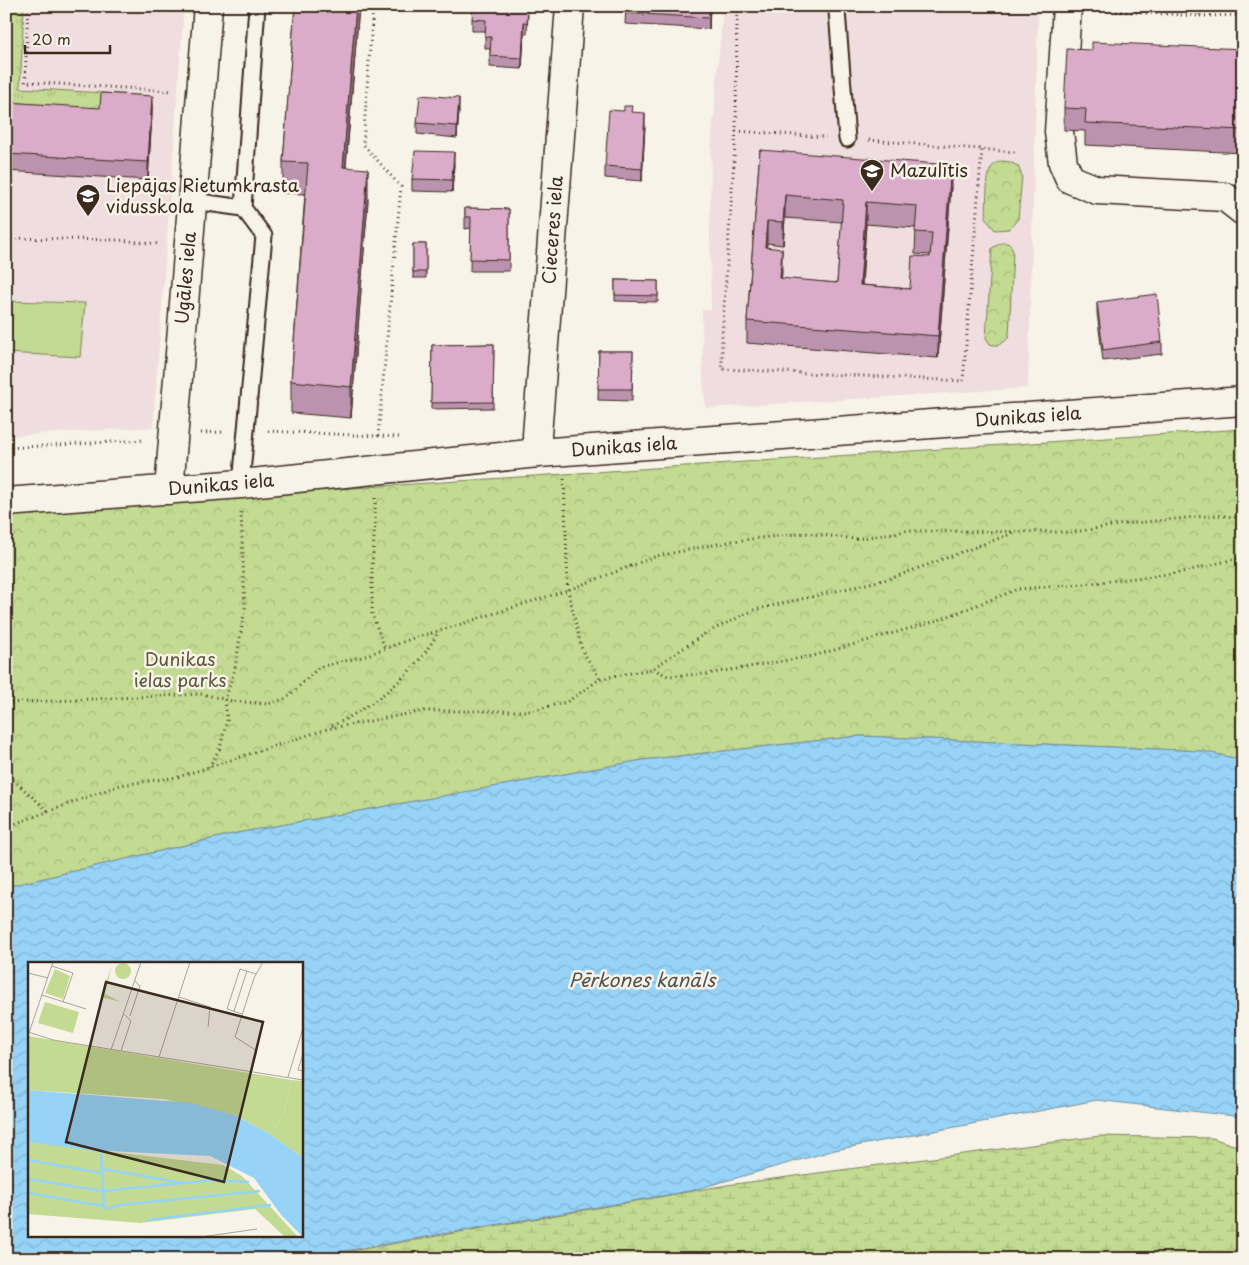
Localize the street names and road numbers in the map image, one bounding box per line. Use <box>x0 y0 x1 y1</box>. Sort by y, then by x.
street label: Cieceres iela <box>534 174 569 285</box>
street label: Ugāles iela <box>167 230 202 325</box>
street label: Dunikas iela <box>974 398 1083 433</box>
street label: Dunikas iela <box>570 428 679 463</box>
street label: Dunikas iela <box>167 465 276 502</box>

